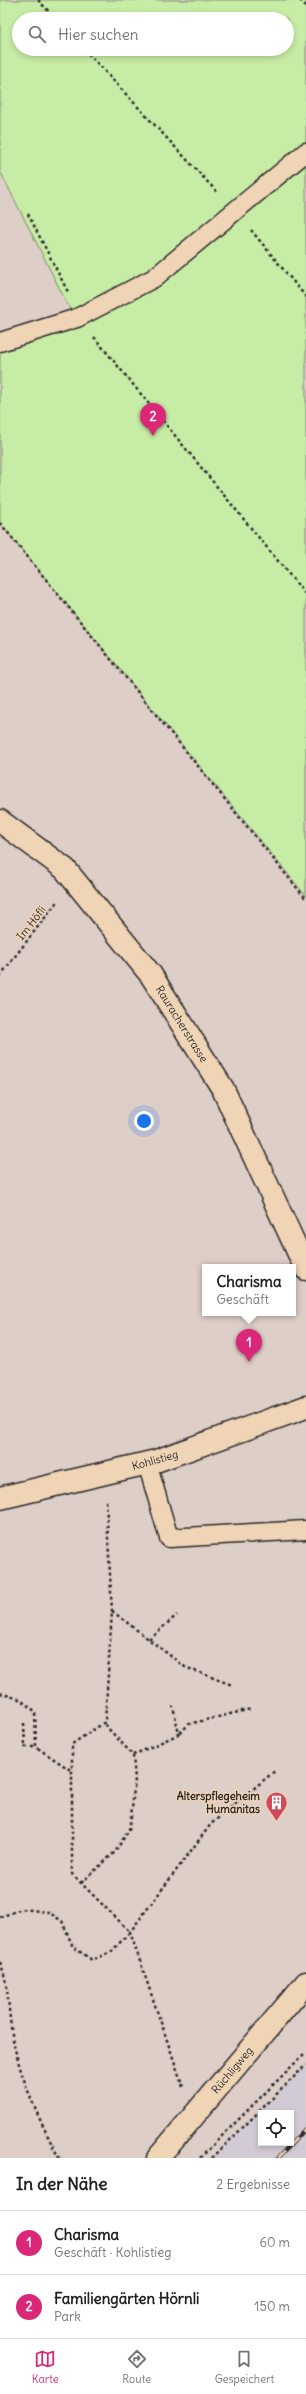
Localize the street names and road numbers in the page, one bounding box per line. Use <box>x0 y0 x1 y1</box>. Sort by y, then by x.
street label: Im Höfli <box>13 903 49 943</box>
street label: Rauracherstrasse <box>153 983 211 1065</box>
street label: Kohlistieg <box>130 1447 180 1473</box>
street label: Rüchligweg <box>208 2044 256 2096</box>

